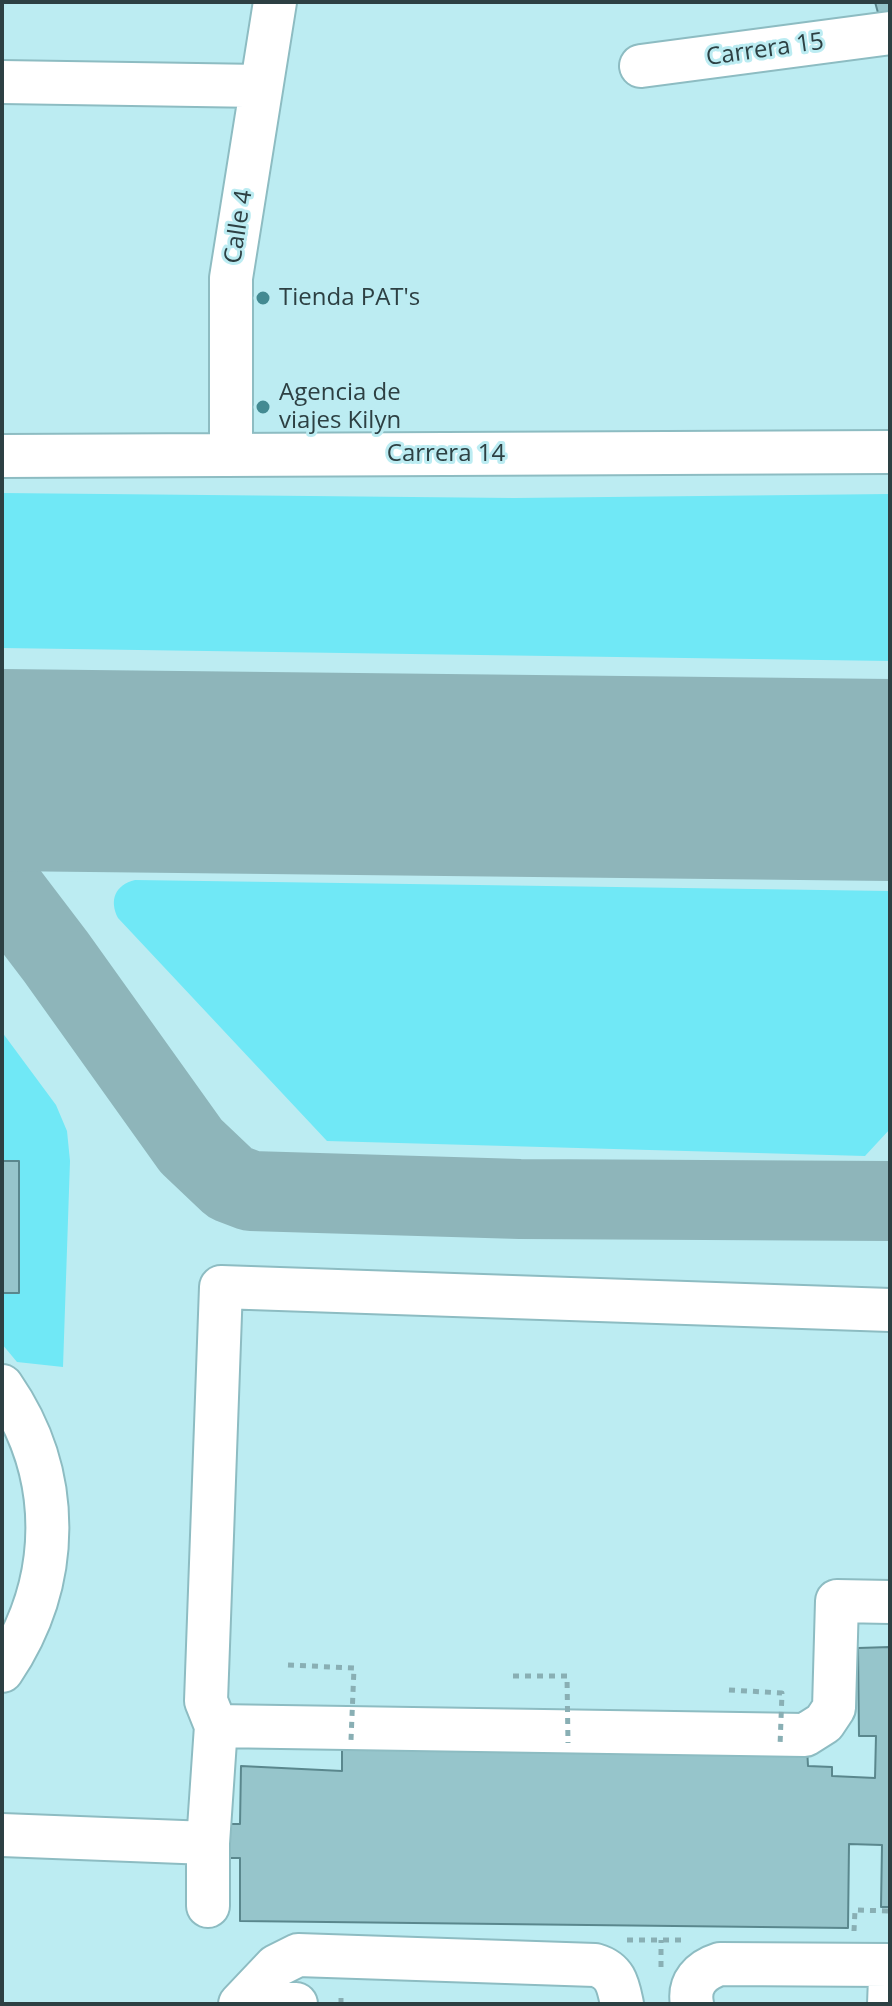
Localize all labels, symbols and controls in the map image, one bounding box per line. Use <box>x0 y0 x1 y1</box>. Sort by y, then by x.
street label: Carrera 15 <box>704 28 826 72</box>
street label: Calle 4 <box>219 188 259 266</box>
place label: Tienda PAT's <box>279 284 420 312</box>
marker: Tienda PAT's <box>254 289 272 307</box>
place label: Agencia de viajes Kilyn <box>279 379 401 435</box>
marker: Agencia de viajes Kilyn <box>254 398 272 416</box>
street label: Carrera 14 <box>387 440 505 468</box>

